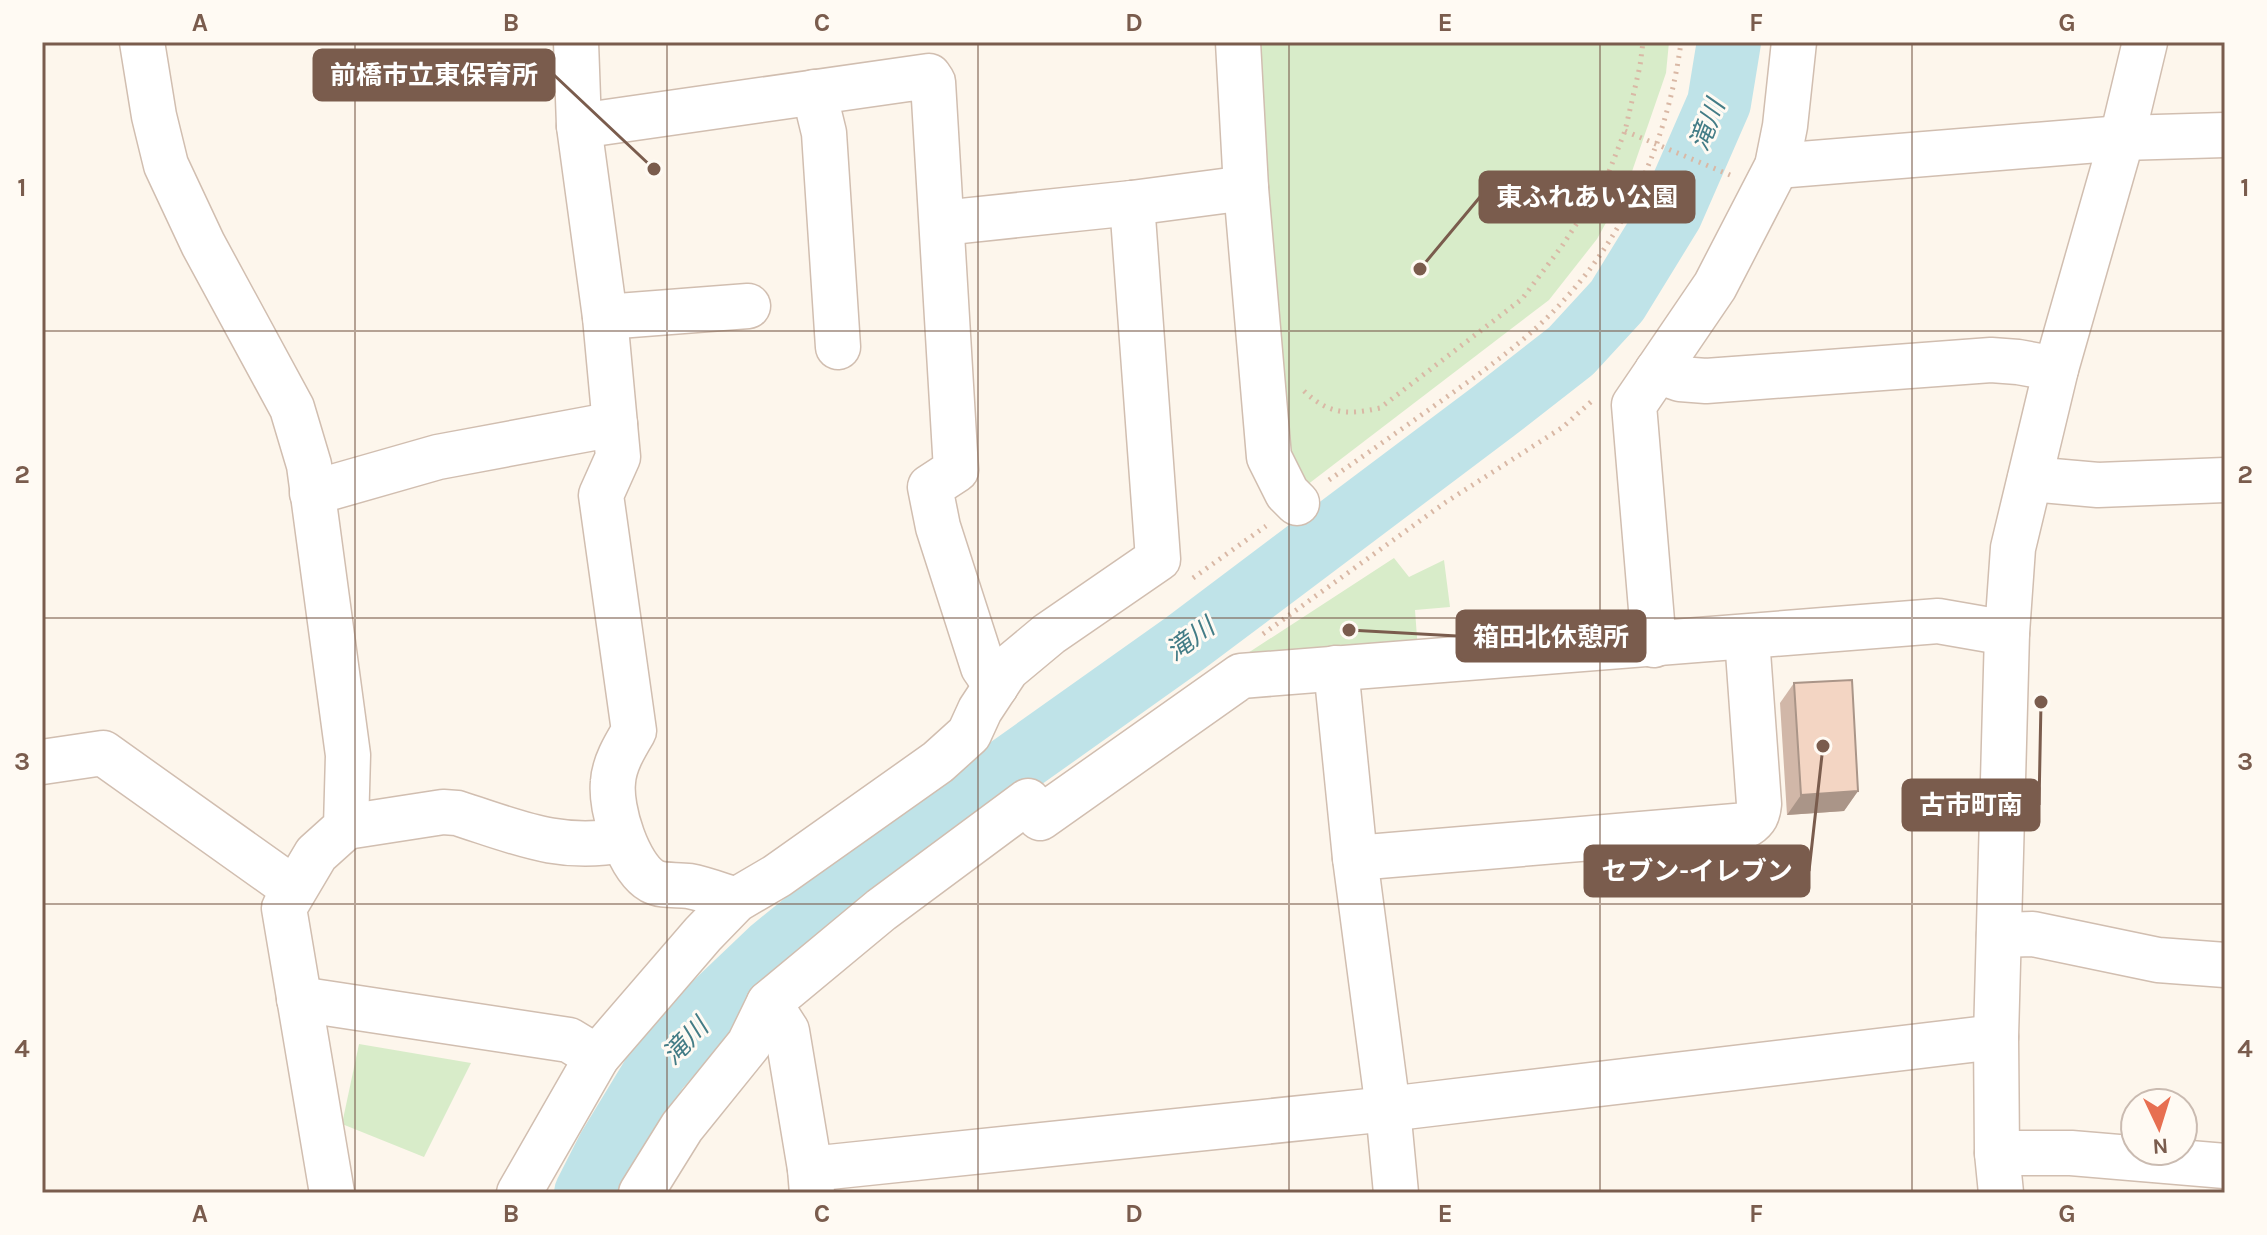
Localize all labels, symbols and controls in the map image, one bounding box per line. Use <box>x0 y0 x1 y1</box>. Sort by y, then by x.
text: A <box>192 7 208 38</box>
text: B <box>503 7 519 38</box>
text: C <box>814 7 830 38</box>
text: D <box>1125 7 1143 38</box>
text: E <box>1437 7 1453 38</box>
text: F <box>1749 7 1763 38</box>
text: G <box>2058 7 2076 38</box>
callout: 前橋市立東保育所 <box>314 50 554 100</box>
text: 前橋市立東保育所 <box>330 60 538 91</box>
water label: 滝川 <box>1684 93 1732 155</box>
text: 1 <box>17 172 27 203</box>
callout: 東ふれあい公園 <box>1480 172 1694 222</box>
text: 1 <box>2240 172 2250 203</box>
text: 東ふれあい公園 <box>1496 182 1678 213</box>
text: 2 <box>14 459 30 490</box>
text: 2 <box>2237 459 2253 490</box>
water label: 滝川 <box>1160 610 1223 667</box>
callout: 箱田北休憩所 <box>1457 611 1645 661</box>
text: 箱田北休憩所 <box>1473 622 1629 653</box>
text: 3 <box>14 746 30 777</box>
text: 3 <box>2237 746 2253 777</box>
callout: 古市町南 <box>1903 780 2039 830</box>
text: 古市町南 <box>1919 790 2023 821</box>
callout: セブン-イレブン <box>1585 846 1809 896</box>
text: セブン-イレブン <box>1601 856 1793 887</box>
water label: 滝川 <box>656 1010 717 1071</box>
text: 4 <box>14 1033 30 1064</box>
text: 4 <box>2237 1033 2253 1064</box>
north arrow <box>2119 1087 2199 1167</box>
text: N <box>2152 1132 2169 1159</box>
text: A <box>192 1198 208 1229</box>
text: B <box>503 1198 519 1229</box>
text: C <box>814 1198 830 1229</box>
text: D <box>1125 1198 1143 1229</box>
text: E <box>1437 1198 1453 1229</box>
text: F <box>1749 1198 1763 1229</box>
text: G <box>2058 1198 2076 1229</box>

